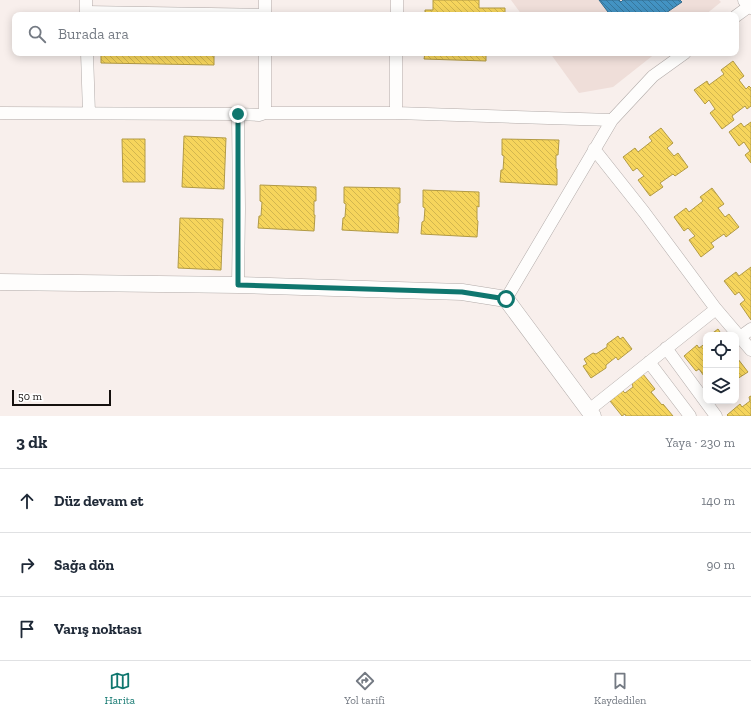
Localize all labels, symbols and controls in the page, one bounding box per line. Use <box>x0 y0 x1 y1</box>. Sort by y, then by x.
search box <box>12 12 739 56</box>
icon: search <box>26 23 48 45</box>
text: Burada ara <box>58 25 129 43</box>
route end <box>229 105 247 123</box>
route start <box>497 290 515 308</box>
map controls <box>703 332 739 404</box>
button: locate <box>703 332 739 368</box>
button: layers <box>703 368 739 404</box>
scale bar <box>12 388 111 407</box>
text: 50 m <box>18 390 42 403</box>
text: 3 dk <box>16 432 47 452</box>
text: Yaya · 230 m <box>666 435 735 450</box>
icon: ahead <box>16 490 38 512</box>
text: Düz devam et <box>54 492 143 510</box>
text: 140 m <box>701 493 735 508</box>
icon: right <box>16 554 38 576</box>
text: Sağa dön <box>54 556 114 574</box>
text: 90 m <box>706 557 735 572</box>
icon: arrive <box>16 618 38 640</box>
text: Varış noktası <box>54 620 142 638</box>
tab: Harita <box>105 670 135 707</box>
tab: Yol tarifi <box>344 670 385 707</box>
tab: Kaydedilen <box>594 670 646 707</box>

